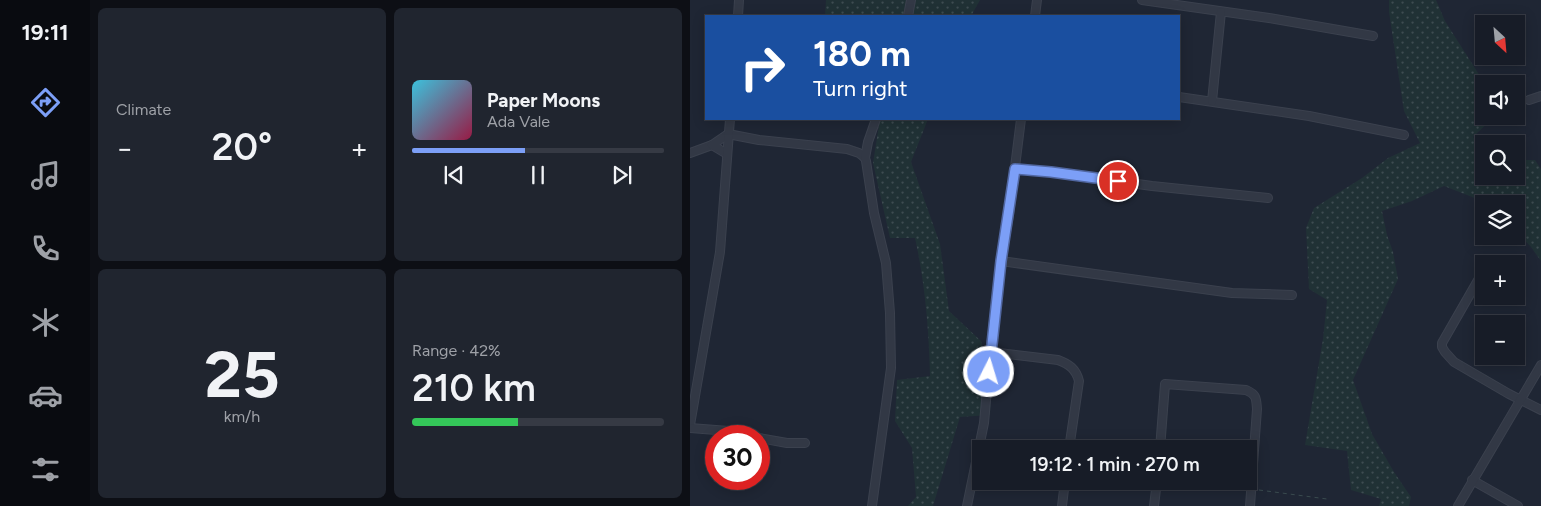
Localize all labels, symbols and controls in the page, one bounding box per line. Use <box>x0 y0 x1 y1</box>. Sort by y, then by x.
north arrow <box>1475 15 1525 65</box>
map controls <box>1475 15 1525 365</box>
text: 19:11 <box>21 19 69 46</box>
text: 180 m <box>813 33 911 75</box>
icon: right <box>730 35 795 100</box>
text: Turn right <box>813 75 908 102</box>
button: sound <box>1475 75 1525 125</box>
icon: directions <box>28 85 63 120</box>
text: Paper Moons <box>487 89 600 112</box>
text: Climate <box>116 100 171 119</box>
text: Ada Vale <box>487 112 550 131</box>
text: 20° <box>212 124 272 170</box>
text: − <box>116 131 133 165</box>
text: + <box>351 131 368 165</box>
button: search <box>1475 135 1525 185</box>
icon: music <box>28 158 63 193</box>
pin <box>1097 160 1139 202</box>
icon: previous <box>440 161 468 189</box>
icon: pause <box>524 161 552 189</box>
icon: next <box>608 161 636 189</box>
icon: arrive <box>1104 167 1132 195</box>
button: layers <box>1475 195 1525 245</box>
icon: phone <box>28 231 63 266</box>
button: + <box>1475 255 1525 305</box>
icon: climate <box>28 305 63 340</box>
button: − <box>1475 315 1525 365</box>
text: 25 <box>204 335 280 413</box>
text: Range · 42% <box>412 341 501 360</box>
position arrow <box>962 345 1014 397</box>
text: 210 km <box>412 365 536 411</box>
icon: car <box>28 378 63 413</box>
text: km/h <box>224 407 260 426</box>
speed limit sign: 30 <box>705 425 770 490</box>
icon: filters <box>28 452 63 487</box>
text: 19:12 · 1 min · 270 m <box>1029 453 1200 476</box>

